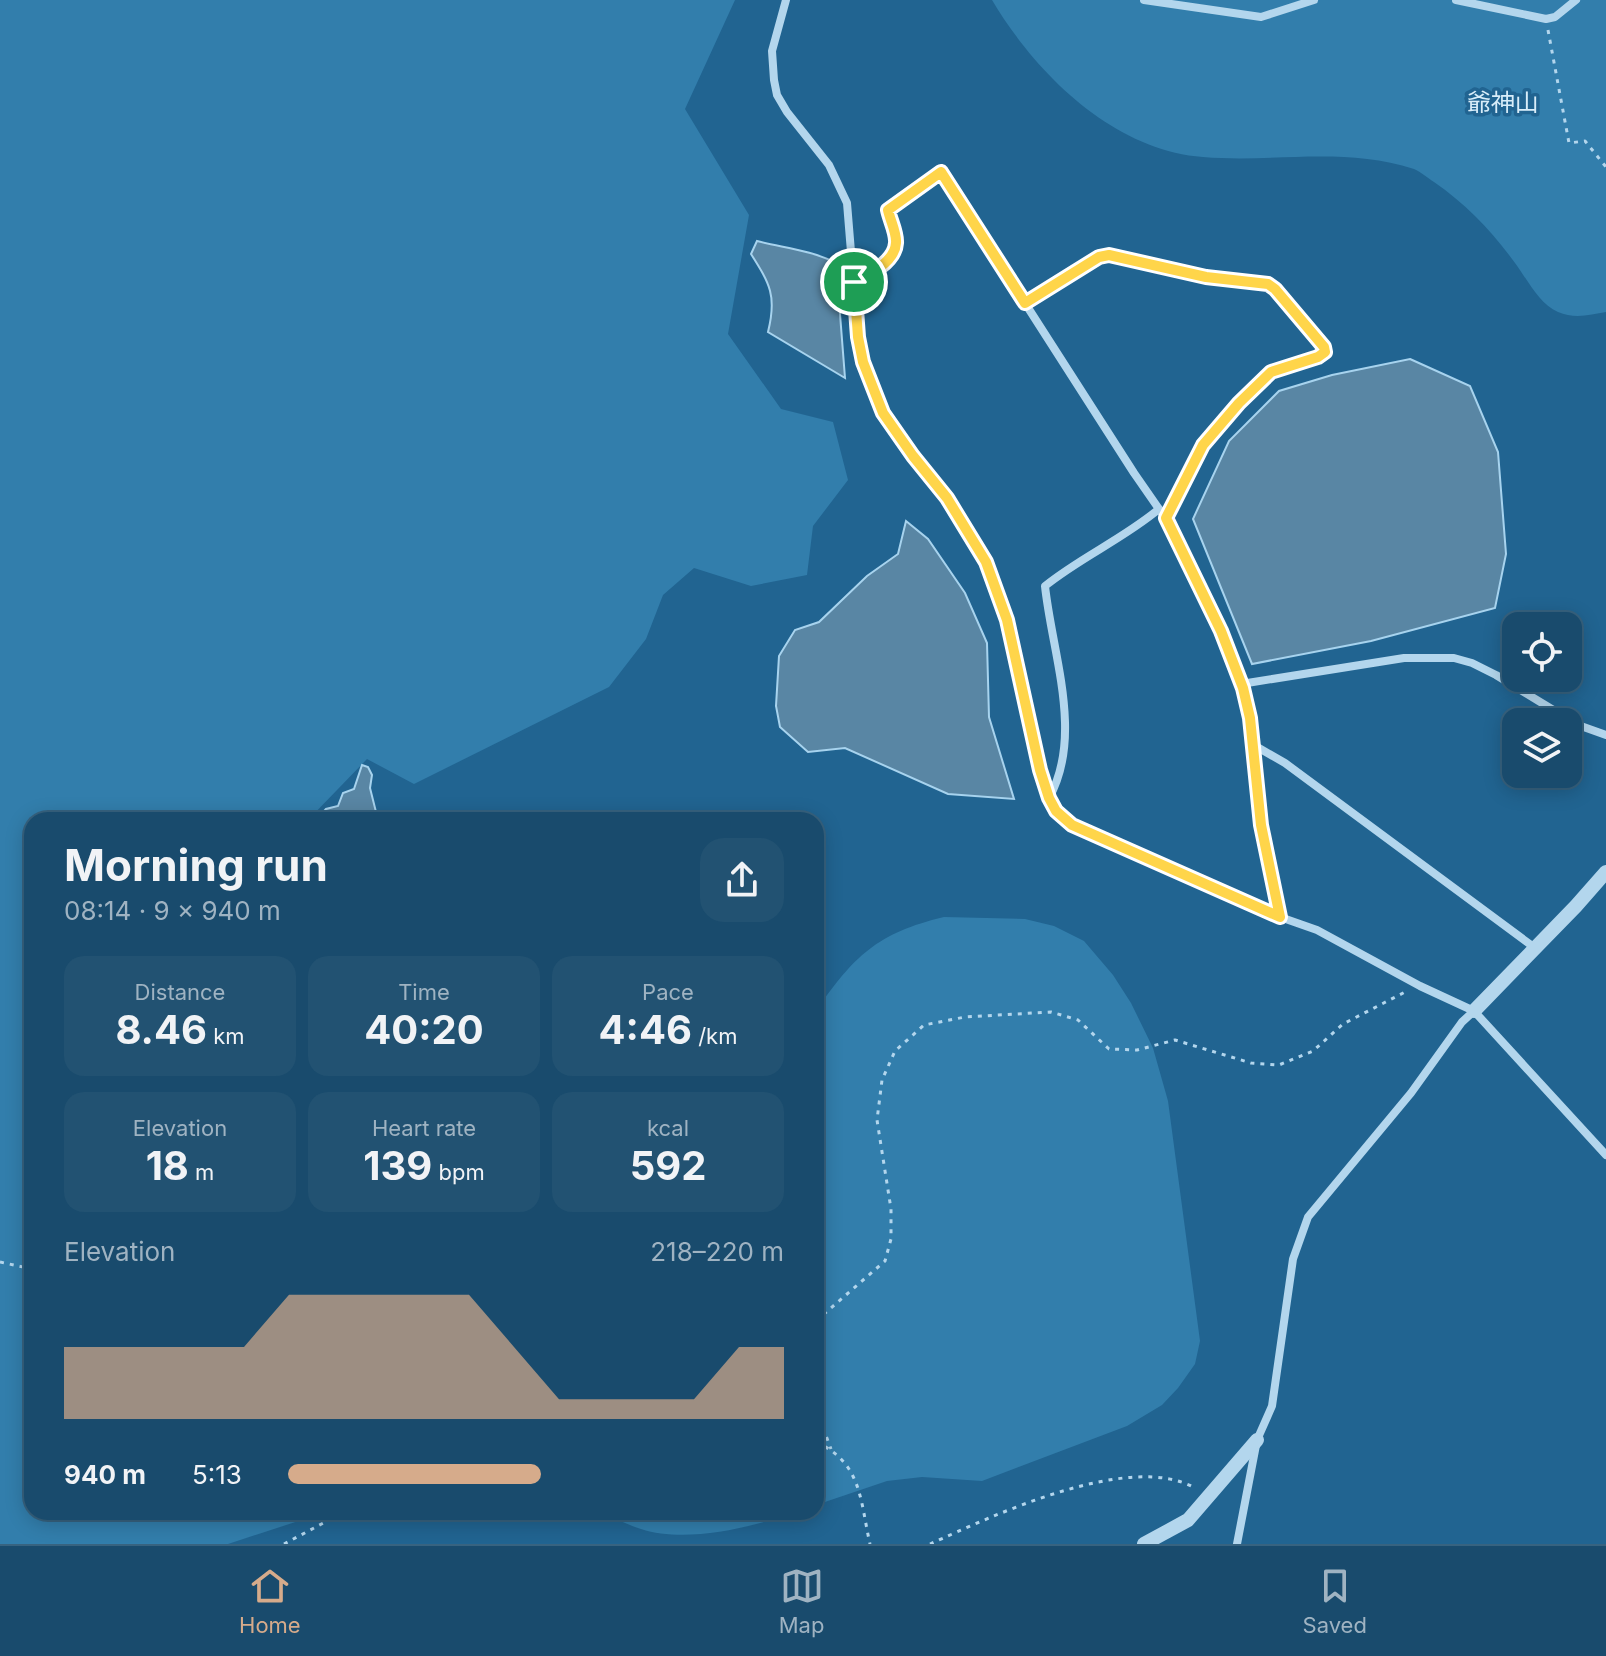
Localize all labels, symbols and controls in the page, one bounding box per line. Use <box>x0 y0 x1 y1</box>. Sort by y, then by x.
park label: 爺神山 <box>1467 88 1539 117</box>
pin <box>820 248 888 316</box>
icon: arrive <box>832 260 876 304</box>
map controls <box>1502 612 1582 788</box>
button: locate <box>1502 612 1582 692</box>
button: layers <box>1502 708 1582 788</box>
text: Morning run <box>64 838 328 892</box>
button: share <box>700 838 784 922</box>
text: 08:14 · 9 × 940 m <box>64 895 281 926</box>
text: Distance <box>135 979 225 1005</box>
text: Time <box>398 979 450 1005</box>
text: Pace <box>642 979 694 1005</box>
text: 8.46 <box>115 1005 207 1054</box>
text: 40:20 <box>364 1005 484 1054</box>
text: 4:46 <box>599 1005 692 1054</box>
text: km <box>207 1023 245 1049</box>
text: /km <box>692 1023 737 1049</box>
text: Elevation <box>133 1115 227 1141</box>
text: Heart rate <box>372 1115 476 1141</box>
text: kcal <box>647 1115 689 1141</box>
text: 18 <box>146 1141 189 1190</box>
text: 139 <box>363 1141 432 1190</box>
text: 592 <box>630 1141 706 1190</box>
text: m <box>189 1159 214 1185</box>
text: bpm <box>432 1159 485 1185</box>
text: Elevation <box>64 1236 175 1267</box>
text: 218–220 m <box>650 1236 784 1267</box>
text: 940 m <box>64 1459 146 1490</box>
text: 5:13 <box>192 1459 242 1490</box>
tab: Home <box>239 1564 301 1638</box>
tab: Map <box>779 1564 824 1638</box>
tab: Saved <box>1303 1564 1367 1638</box>

